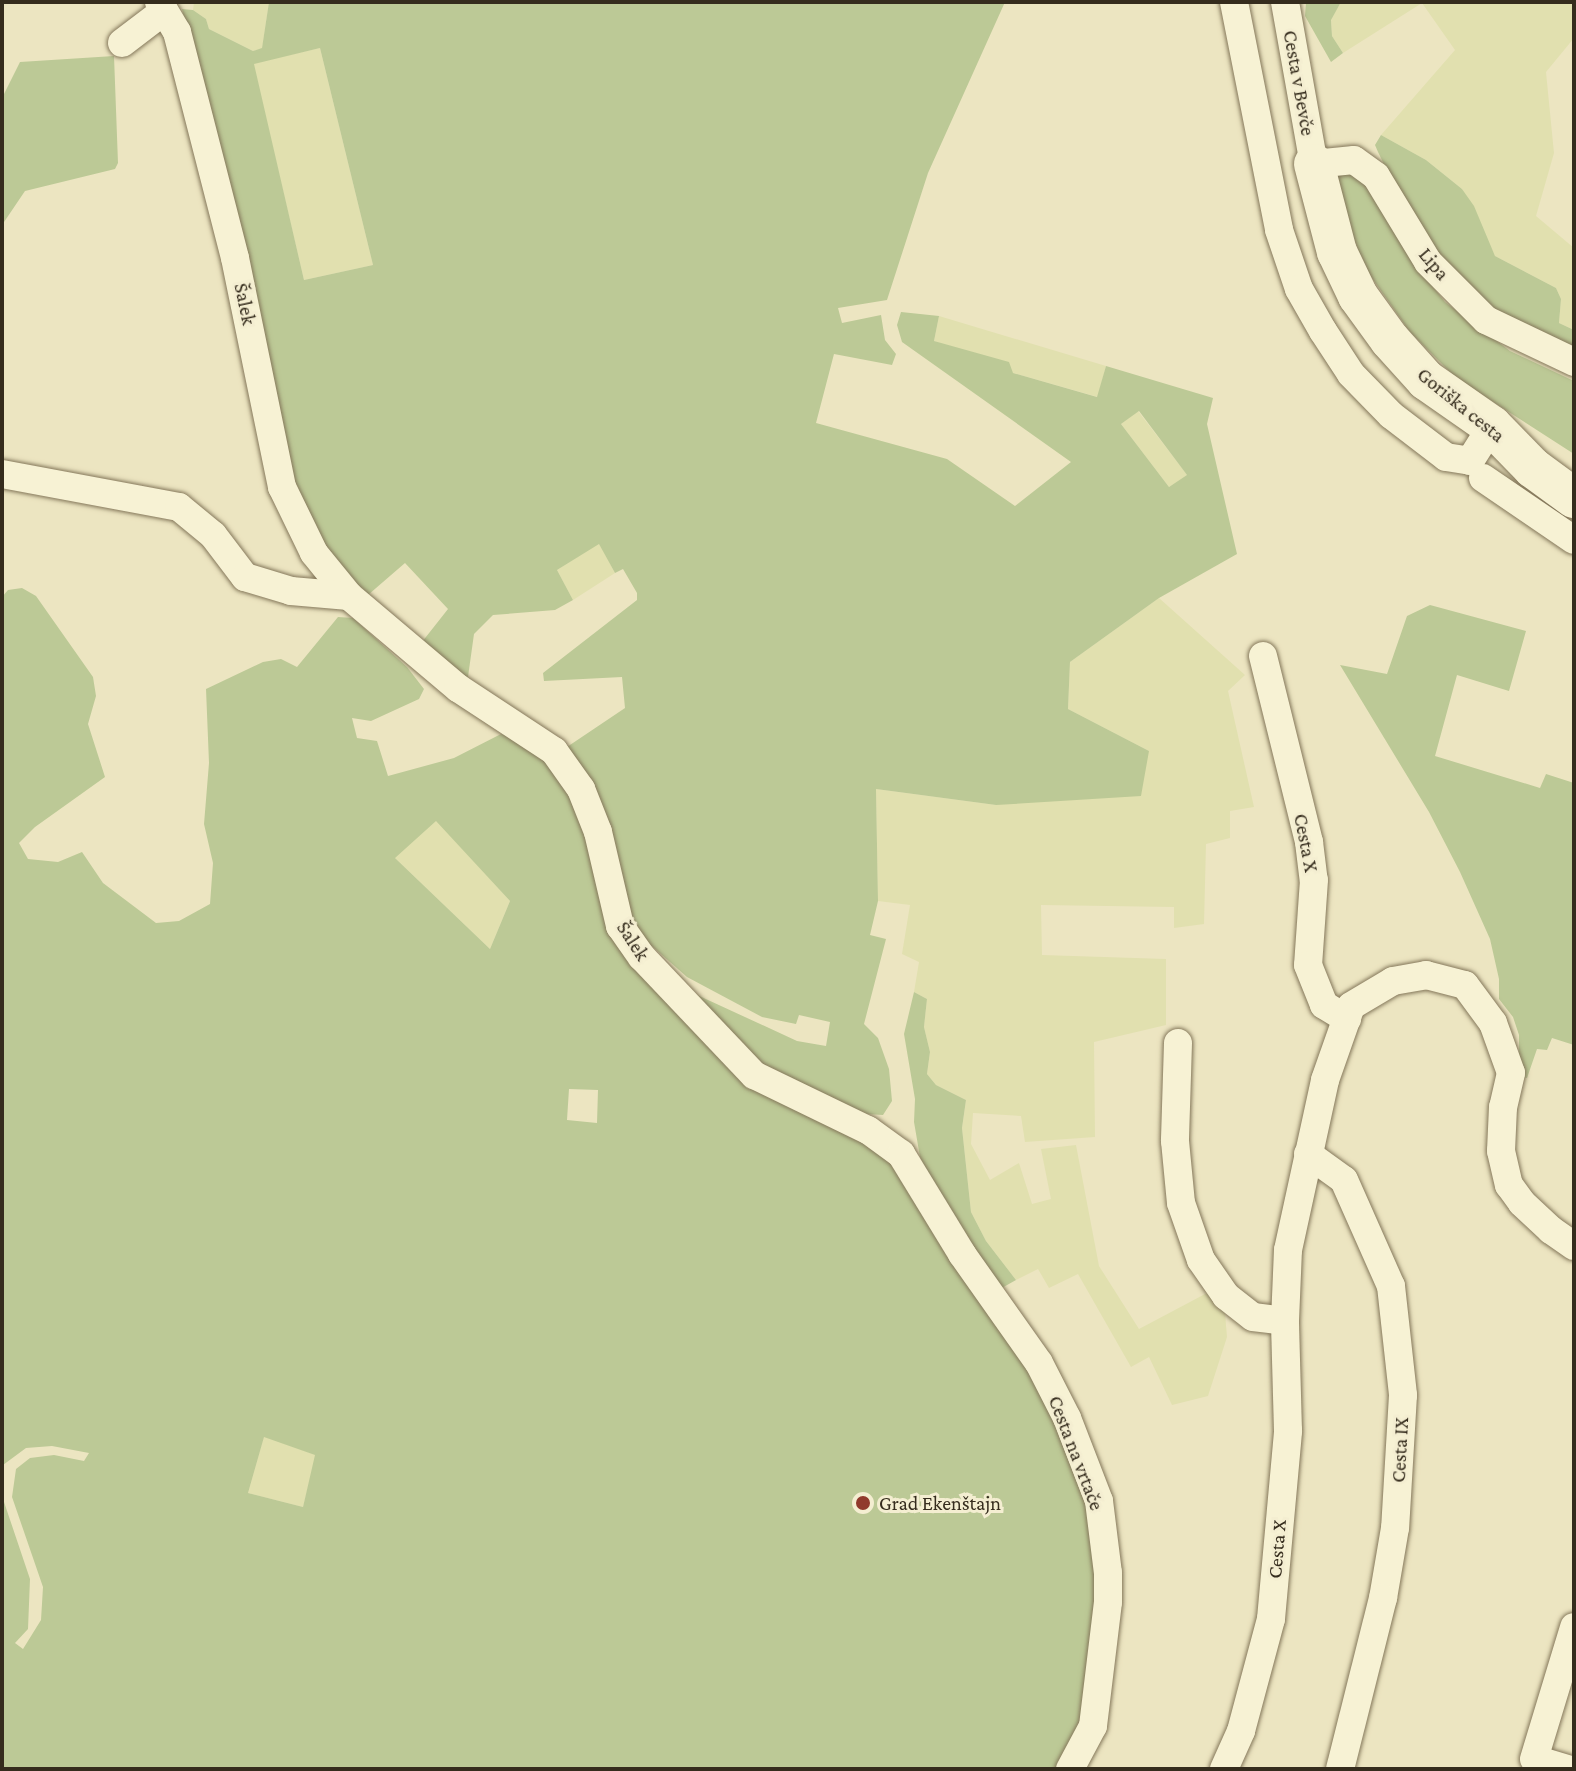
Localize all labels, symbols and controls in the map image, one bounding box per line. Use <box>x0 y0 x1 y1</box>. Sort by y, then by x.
street label: Cesta v Bevče <box>1278 28 1320 138</box>
street label: Lipa <box>1414 243 1454 285</box>
street label: Šalek <box>229 281 261 327</box>
street label: Goriška cesta <box>1412 362 1510 448</box>
street label: Cesta X <box>1289 812 1323 874</box>
street label: Šalek <box>611 917 655 965</box>
street label: Cesta na vrtače <box>1043 1392 1109 1514</box>
street label: Cesta IX <box>1386 1417 1414 1483</box>
place label: Grad Ekenštajn <box>879 1491 1001 1515</box>
marker: Grad Ekenštajn <box>854 1494 872 1512</box>
street label: Cesta X <box>1262 1518 1292 1580</box>

